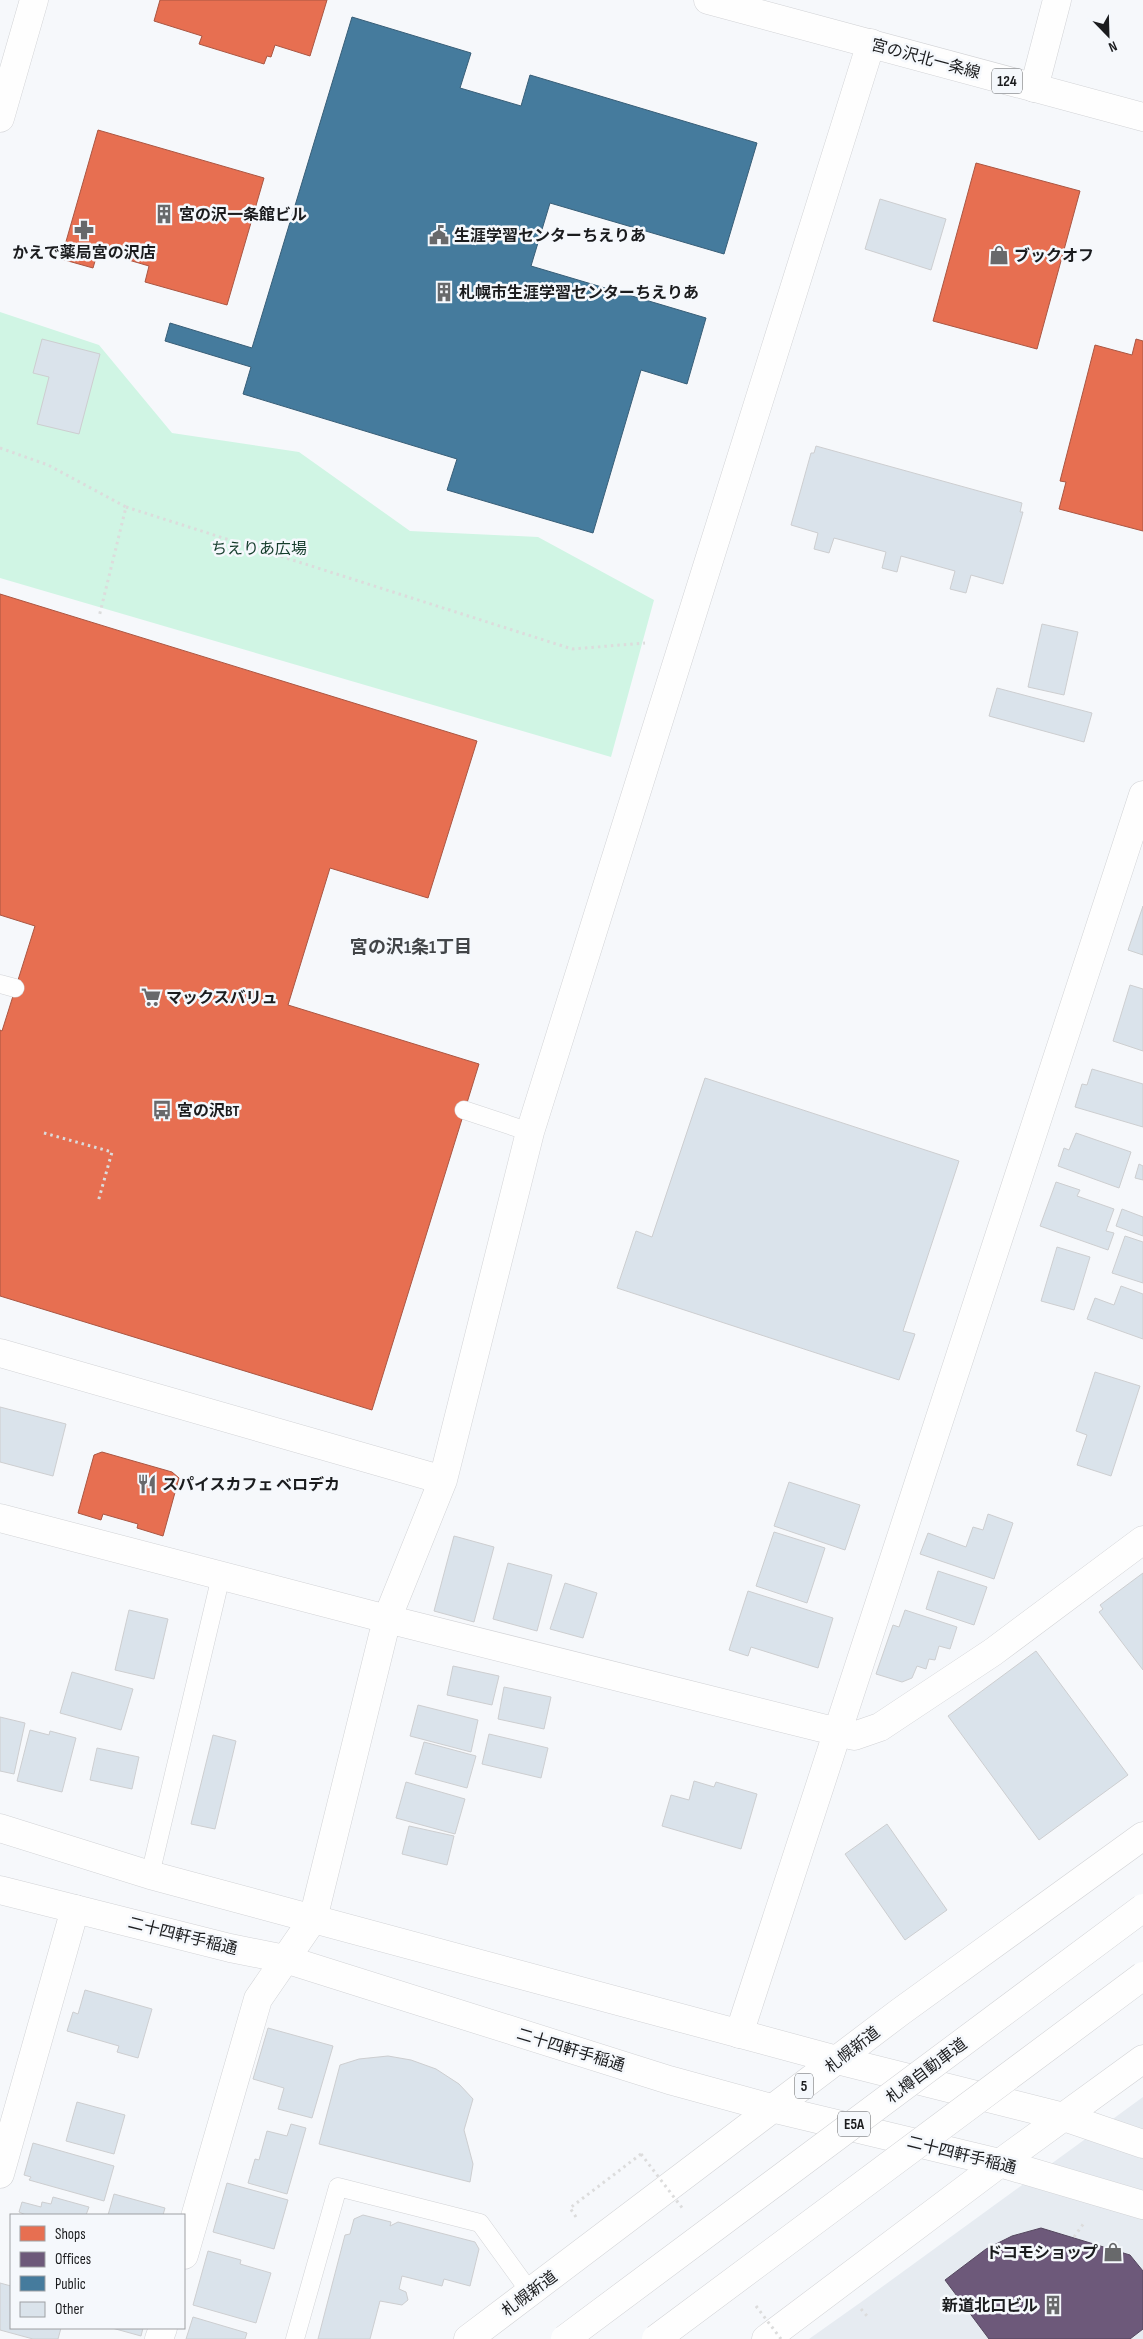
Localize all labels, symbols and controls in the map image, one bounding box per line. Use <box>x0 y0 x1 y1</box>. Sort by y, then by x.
north arrow <box>1083 10 1133 60</box>
street label: 宮の沢北一条線 <box>869 36 982 83</box>
text: N <box>1106 37 1120 56</box>
road number: 124 <box>992 68 1022 94</box>
building icon: 宮の沢一条館ビル <box>153 203 175 225</box>
place label: 宮の沢一条館ビル <box>179 206 307 225</box>
pharmacy icon: かえで薬局宮の沢店 <box>73 219 95 241</box>
public building icon: 生涯学習センターちえりあ <box>428 224 450 246</box>
place label: 生涯学習センターちえりあ <box>454 227 646 246</box>
place label: かえで薬局宮の沢店 <box>12 244 156 263</box>
shop icon: ブックオフ <box>988 244 1010 266</box>
place label: ブックオフ <box>1014 247 1094 266</box>
building icon: 札幌市生涯学習センターちえりあ <box>433 281 455 303</box>
place label: 札幌市生涯学習センターちえりあ <box>459 284 699 303</box>
park label: ちえりあ広場 <box>211 540 307 559</box>
district label: 宮の沢1条1丁目 <box>350 937 472 958</box>
supermarket icon: マックスバリュ <box>140 986 162 1008</box>
place label: マックスバリュ <box>166 989 278 1008</box>
bus stop icon: 宮の沢BT <box>151 1099 173 1121</box>
place label: 宮の沢BT <box>177 1102 239 1121</box>
restaurant icon: スパイスカフェ ベロデカ <box>136 1473 158 1495</box>
place label: スパイスカフェ ベロデカ <box>162 1476 340 1495</box>
street label: 二十四軒手稲通 <box>126 1914 239 1959</box>
street label: 札幌新道 <box>822 2023 884 2077</box>
street label: 二十四軒手稲通 <box>514 2025 627 2076</box>
street label: 札樽自動車道 <box>883 2035 971 2108</box>
road number: 5 <box>795 2074 813 2098</box>
road number: E5A <box>838 2112 870 2136</box>
street label: 二十四軒手稲通 <box>905 2133 1018 2178</box>
legend <box>10 2214 185 2329</box>
text: Shops <box>55 2225 86 2244</box>
shop icon: ドコモショップ <box>1102 2241 1124 2263</box>
place label: ドコモショップ <box>986 2244 1098 2263</box>
text: Offices <box>55 2250 91 2269</box>
street label: 札幌新道 <box>499 2267 561 2321</box>
text: Public <box>55 2275 86 2294</box>
building icon: 新道北口ビル <box>1042 2294 1064 2316</box>
place label: 新道北口ビル <box>942 2297 1038 2316</box>
text: Other <box>55 2300 84 2319</box>

